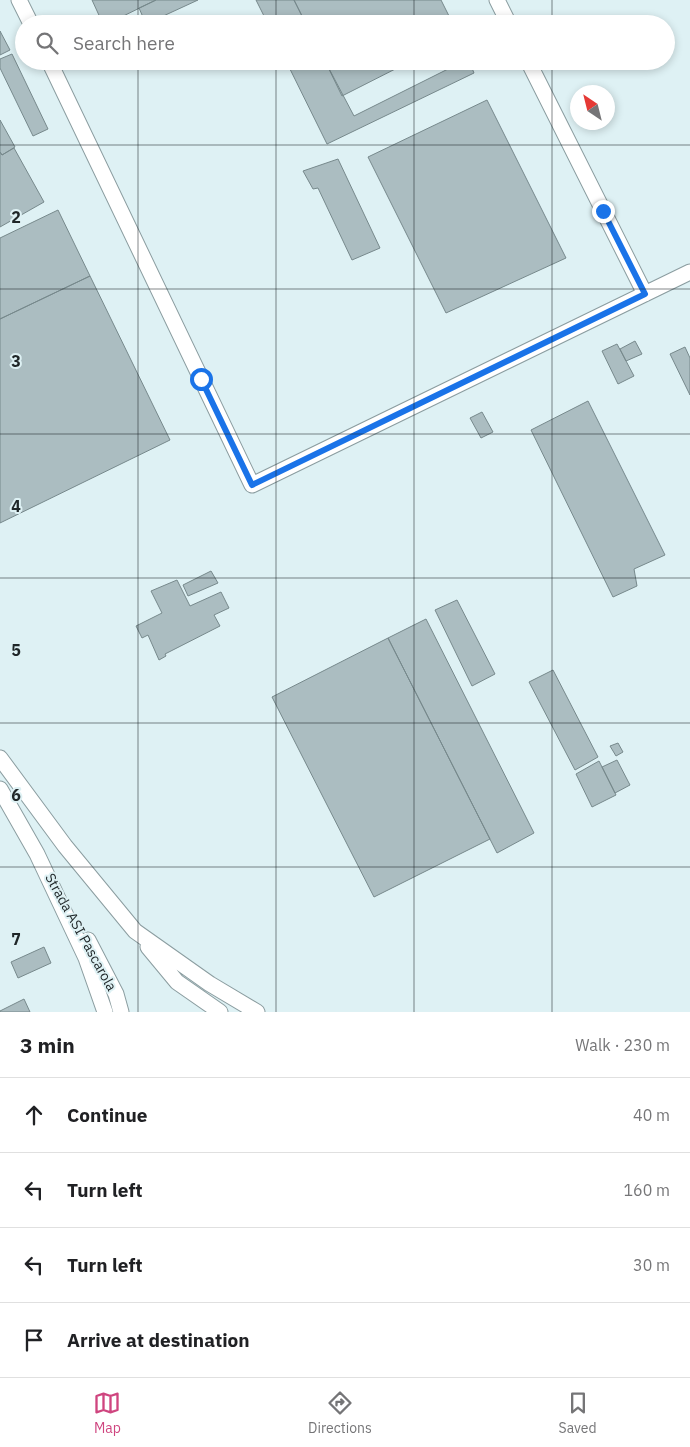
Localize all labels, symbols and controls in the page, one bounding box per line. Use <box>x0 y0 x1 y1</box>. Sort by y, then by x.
search box <box>15 15 675 70</box>
icon: search <box>33 29 61 57</box>
text: Search here <box>73 31 175 55</box>
north arrow <box>570 85 615 130</box>
route end <box>592 200 615 223</box>
text: 2 <box>11 207 21 227</box>
text: 3 <box>11 351 21 371</box>
route start <box>190 368 213 391</box>
text: 4 <box>11 496 21 516</box>
text: 5 <box>11 640 21 660</box>
text: 6 <box>11 785 21 805</box>
street label: Strada ASI Pascarola <box>41 870 121 994</box>
text: 7 <box>11 929 21 949</box>
text: 3 min <box>20 1031 75 1059</box>
text: Walk · 230 m <box>575 1035 670 1055</box>
icon: ahead <box>20 1101 48 1129</box>
text: Continue <box>67 1103 147 1127</box>
text: 40 m <box>633 1105 670 1125</box>
icon: left <box>20 1176 48 1204</box>
text: Turn left <box>67 1178 143 1202</box>
text: 160 m <box>623 1180 670 1200</box>
icon: left <box>20 1251 48 1279</box>
text: Turn left <box>67 1253 143 1277</box>
text: 30 m <box>633 1255 670 1275</box>
icon: arrive <box>20 1326 48 1354</box>
text: Arrive at destination <box>67 1328 250 1352</box>
tab: Map <box>93 1389 121 1437</box>
tab: Directions <box>308 1389 372 1437</box>
tab: Saved <box>559 1389 597 1437</box>

